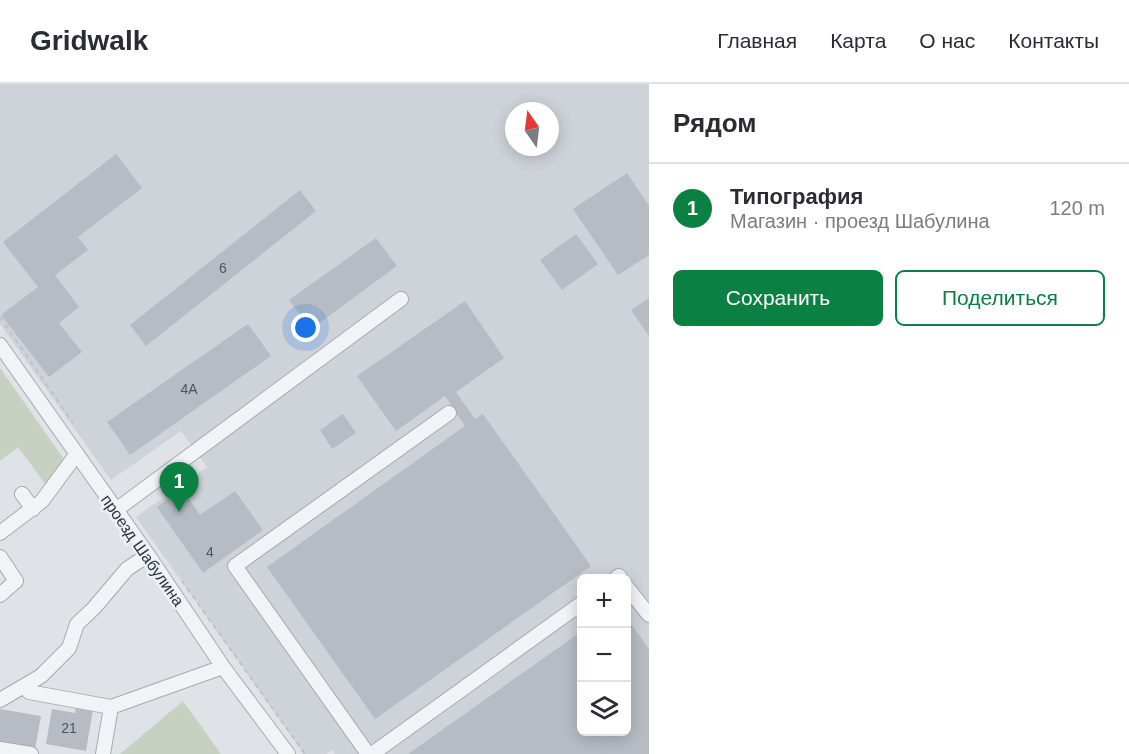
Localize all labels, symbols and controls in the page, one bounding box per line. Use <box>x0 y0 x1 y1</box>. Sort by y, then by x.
text: Gridwalk <box>30 25 148 56</box>
text: Главная <box>717 29 797 52</box>
text: Карта <box>830 29 886 52</box>
text: О нас <box>919 29 975 52</box>
text: Контакты <box>1008 29 1099 52</box>
north arrow <box>505 102 559 156</box>
text: Рядом <box>673 108 756 138</box>
text: Типография <box>730 184 863 209</box>
text: 1 <box>687 197 698 219</box>
text: 120 m <box>1049 197 1105 219</box>
text: Магазин · проезд Шабулина <box>730 210 990 232</box>
house number: 6 <box>219 260 227 276</box>
button: Сохранить <box>673 270 883 326</box>
button: Поделиться <box>895 270 1105 326</box>
your location <box>291 313 320 342</box>
house number: 4А <box>180 381 198 397</box>
pin: 1 <box>160 462 198 512</box>
street label: проезд Шабулина <box>98 491 187 609</box>
house number: 4 <box>206 544 214 560</box>
map controls <box>577 574 631 736</box>
button: + <box>577 574 631 628</box>
button: − <box>577 628 631 682</box>
button: layers <box>577 682 631 736</box>
house number: 21 <box>61 720 77 736</box>

